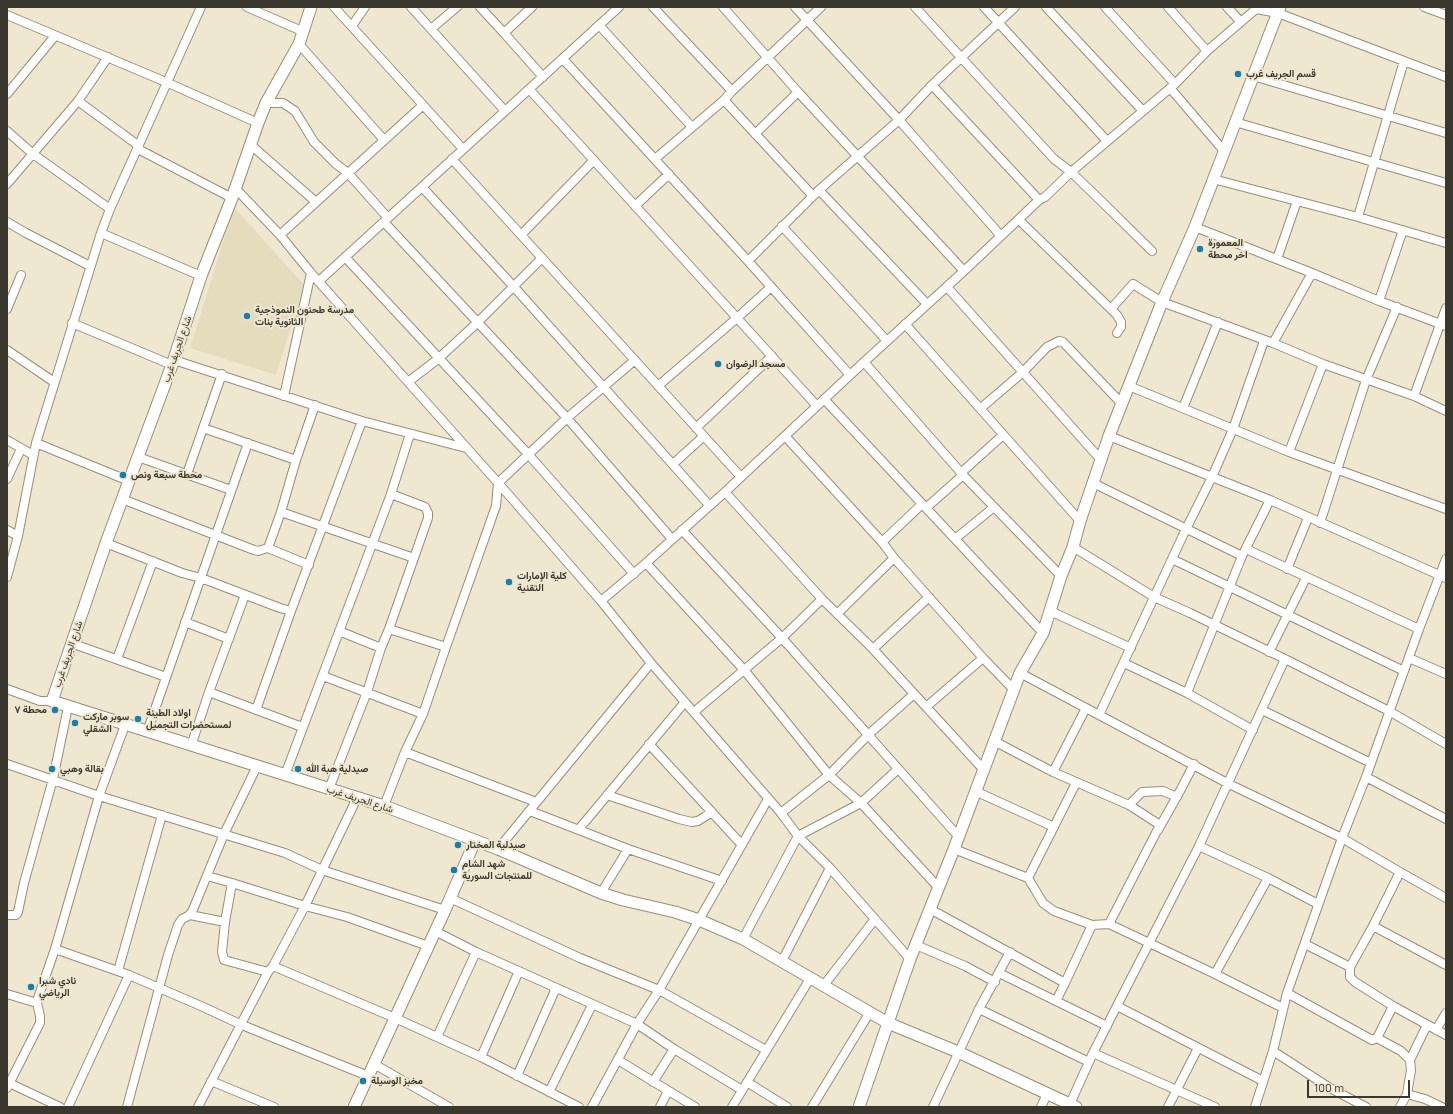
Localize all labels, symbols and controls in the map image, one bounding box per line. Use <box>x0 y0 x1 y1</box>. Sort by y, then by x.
place label: قسم الجريف غرب <box>1246 68 1316 80</box>
marker: قسم الجريف غرب <box>1233 69 1243 79</box>
place label: المعمورة اخر محطة <box>1208 237 1248 260</box>
marker: المعمورة اخر محطة <box>1195 244 1205 254</box>
place label: مدرسة طحنون النموذجية الثانوية بنات <box>255 304 354 328</box>
marker: مدرسة طحنون النموذجية الثانوية بنات <box>242 311 252 321</box>
street label: شارع الجريف غرب <box>160 314 194 384</box>
place label: مسجد الرضوان <box>726 358 785 370</box>
marker: مسجد الرضوان <box>713 359 723 369</box>
place label: محطة سبعة ونص <box>131 469 202 481</box>
marker: محطة سبعة ونص <box>118 470 128 480</box>
place label: كلية الإمارات التقنية <box>517 570 567 594</box>
marker: كلية الإمارات التقنية <box>504 577 514 587</box>
street label: شارع الجريف غرب <box>51 619 85 689</box>
place label: محطة ٧ <box>15 704 47 716</box>
marker: محطة ٧ <box>50 705 60 715</box>
place label: اولاد الطينة لمستحضرات التجميل <box>146 707 232 730</box>
place label: سوبر ماركت الشقلي <box>83 711 129 734</box>
marker: اولاد الطينة لمستحضرات التجميل <box>133 714 143 724</box>
marker: سوبر ماركت الشقلي <box>70 718 80 728</box>
place label: بقالة وهبي <box>60 763 104 775</box>
place label: صيدلية هبة الله <box>306 763 368 775</box>
marker: بقالة وهبي <box>47 764 57 774</box>
marker: صيدلية هبة الله <box>293 764 303 774</box>
street label: شارع الجريف غرب <box>325 783 395 815</box>
place label: صيدلية المختار <box>466 839 526 851</box>
marker: صيدلية المختار <box>453 840 463 850</box>
place label: شهد الشام للمنتجات السورية <box>462 858 532 882</box>
marker: شهد الشام للمنتجات السورية <box>449 865 459 875</box>
place label: نادي شبرا الرياضي <box>39 975 76 998</box>
marker: نادي شبرا الرياضي <box>26 982 36 992</box>
scale bar <box>1309 1072 1412 1098</box>
place label: مخبز الوسيلة <box>371 1075 423 1087</box>
marker: مخبز الوسيلة <box>358 1076 368 1086</box>
text: 100 m <box>1314 1080 1344 1094</box>

